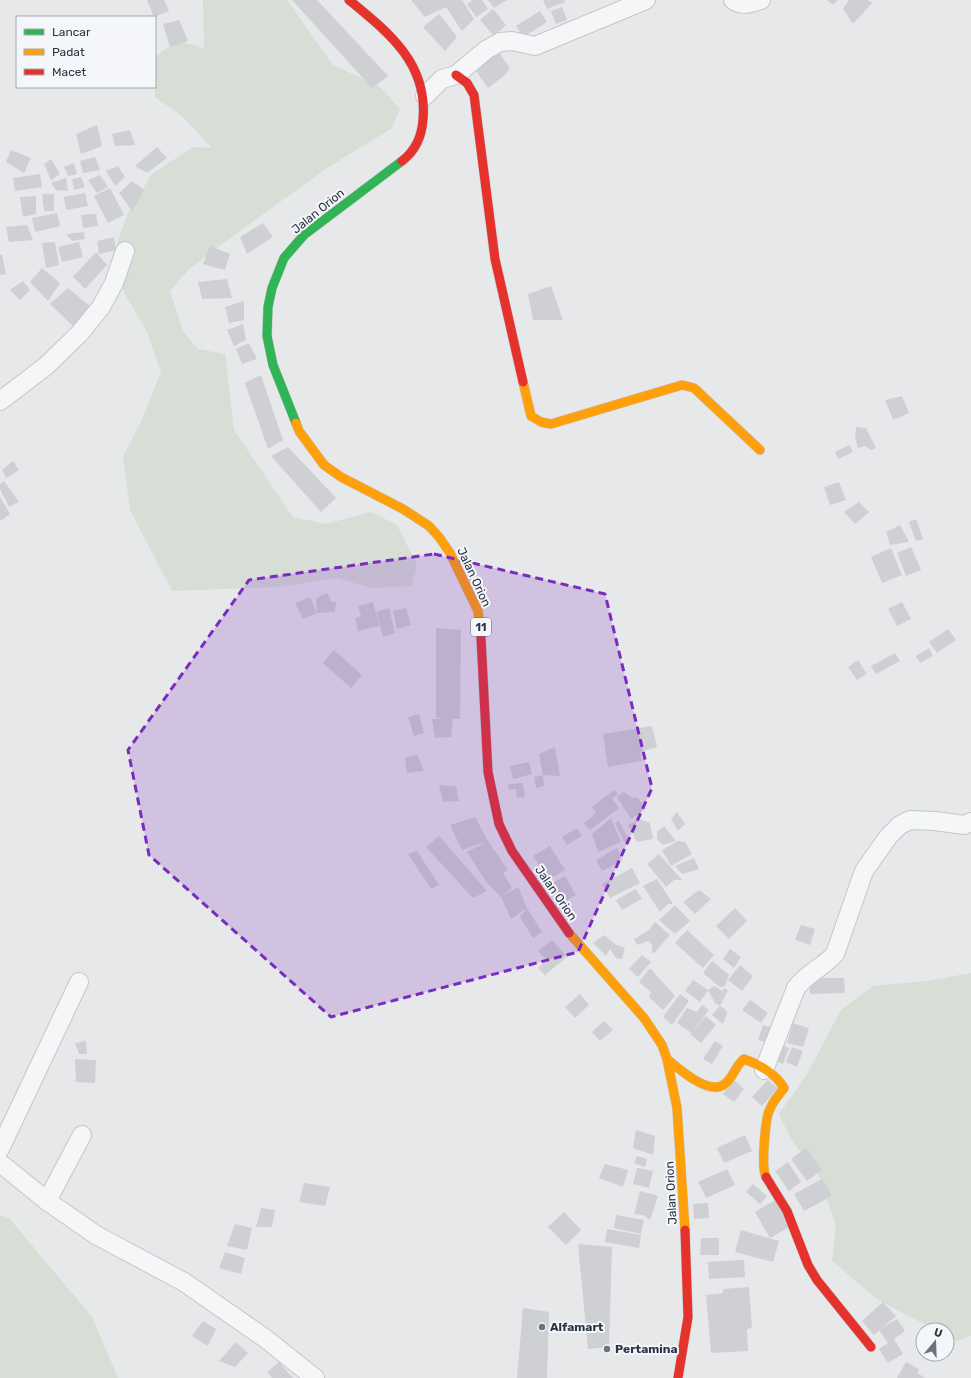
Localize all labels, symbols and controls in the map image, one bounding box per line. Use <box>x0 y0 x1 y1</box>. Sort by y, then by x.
legend <box>16 16 156 88</box>
text: Lancar <box>52 25 91 39</box>
text: Padat <box>52 45 85 59</box>
text: Macet <box>52 65 86 79</box>
street label: Jalan Orion <box>289 186 347 236</box>
street label: Jalan Orion <box>454 545 494 609</box>
road number: 11 <box>471 618 491 636</box>
street label: Jalan Orion <box>532 863 580 923</box>
street label: Jalan Orion <box>662 1161 680 1225</box>
place label: Alfamart <box>550 1320 604 1334</box>
marker: Alfamart <box>537 1322 547 1332</box>
north arrow <box>915 1322 955 1362</box>
text: U <box>932 1326 944 1340</box>
place label: Pertamina <box>615 1342 678 1356</box>
marker: Pertamina <box>602 1344 612 1354</box>

